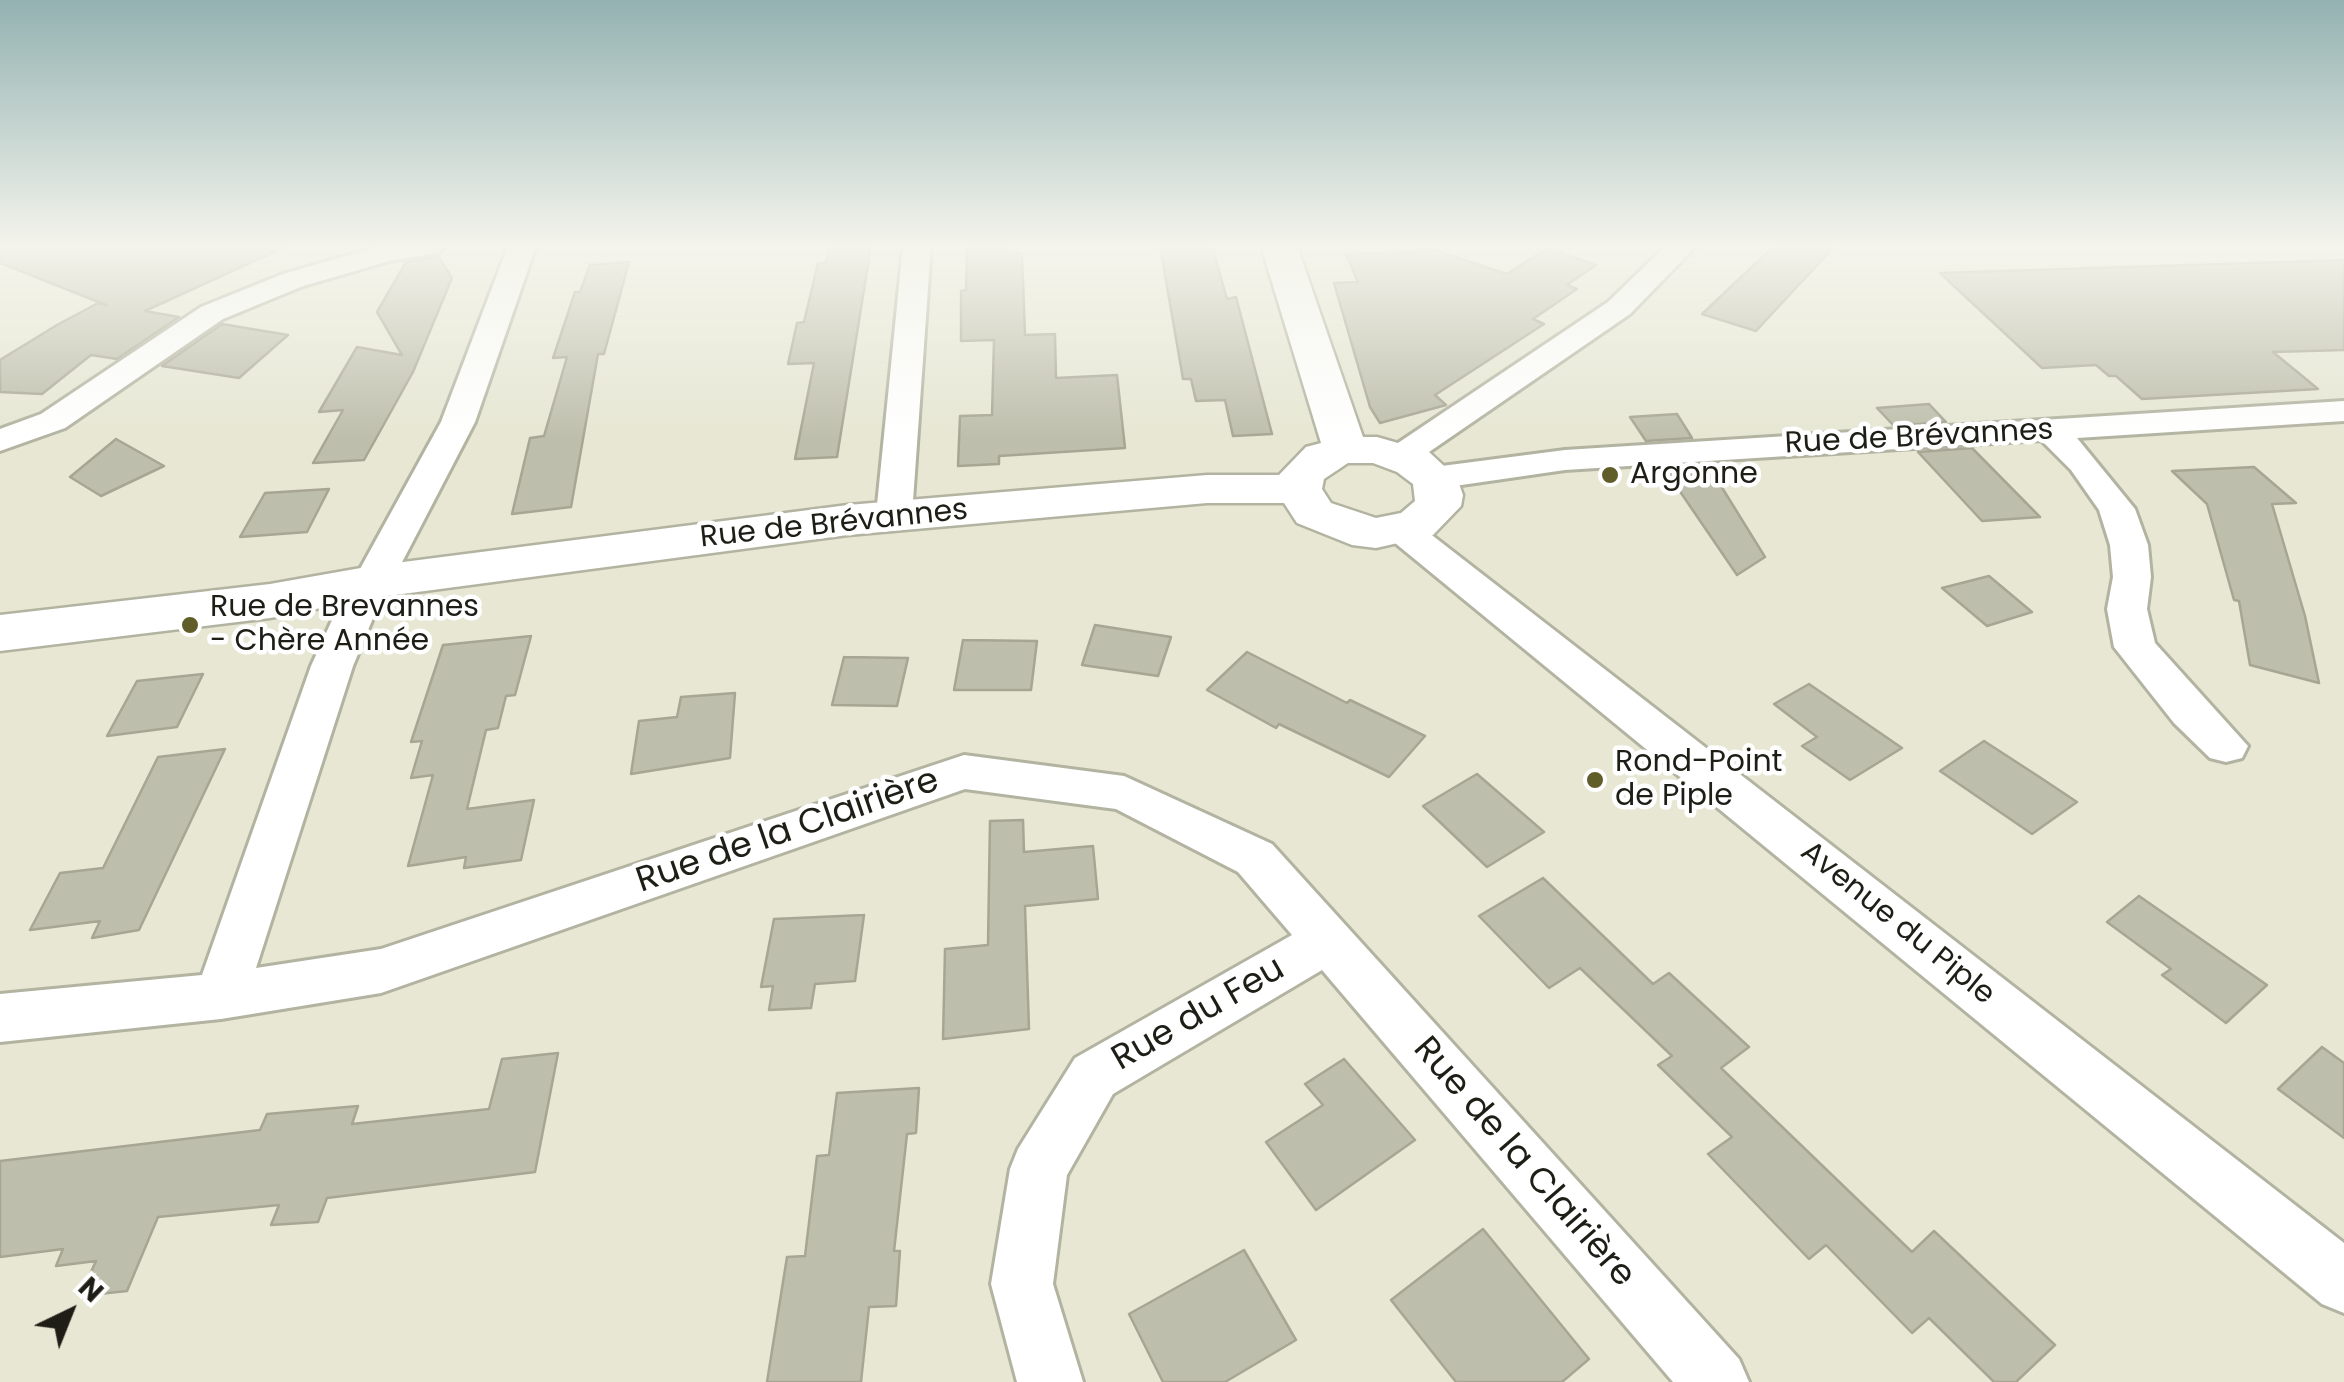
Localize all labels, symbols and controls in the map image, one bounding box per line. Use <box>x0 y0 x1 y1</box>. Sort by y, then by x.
street label: Rue de Brévannes <box>1784 413 2054 463</box>
place label: Argonne <box>1630 457 1758 493</box>
marker: Argonne <box>1599 464 1621 486</box>
street label: Rue de Brévannes <box>698 493 970 557</box>
place label: Rue de Brevannes - Chère Année <box>210 590 479 660</box>
marker: Rue de Brevannes - Chère Année <box>179 614 201 636</box>
place label: Rond-Point de Piple <box>1615 745 1783 816</box>
street label: Rue de la Clairière <box>631 761 945 903</box>
marker: Rond-Point de Piple <box>1584 769 1606 791</box>
street label: Avenue du Piple <box>1793 835 2001 1013</box>
street label: Rue du Feu <box>1105 949 1293 1081</box>
street label: Rue de la Clairière <box>1403 1030 1643 1296</box>
north arrow <box>20 1262 120 1362</box>
text: N <box>70 1268 112 1311</box>

